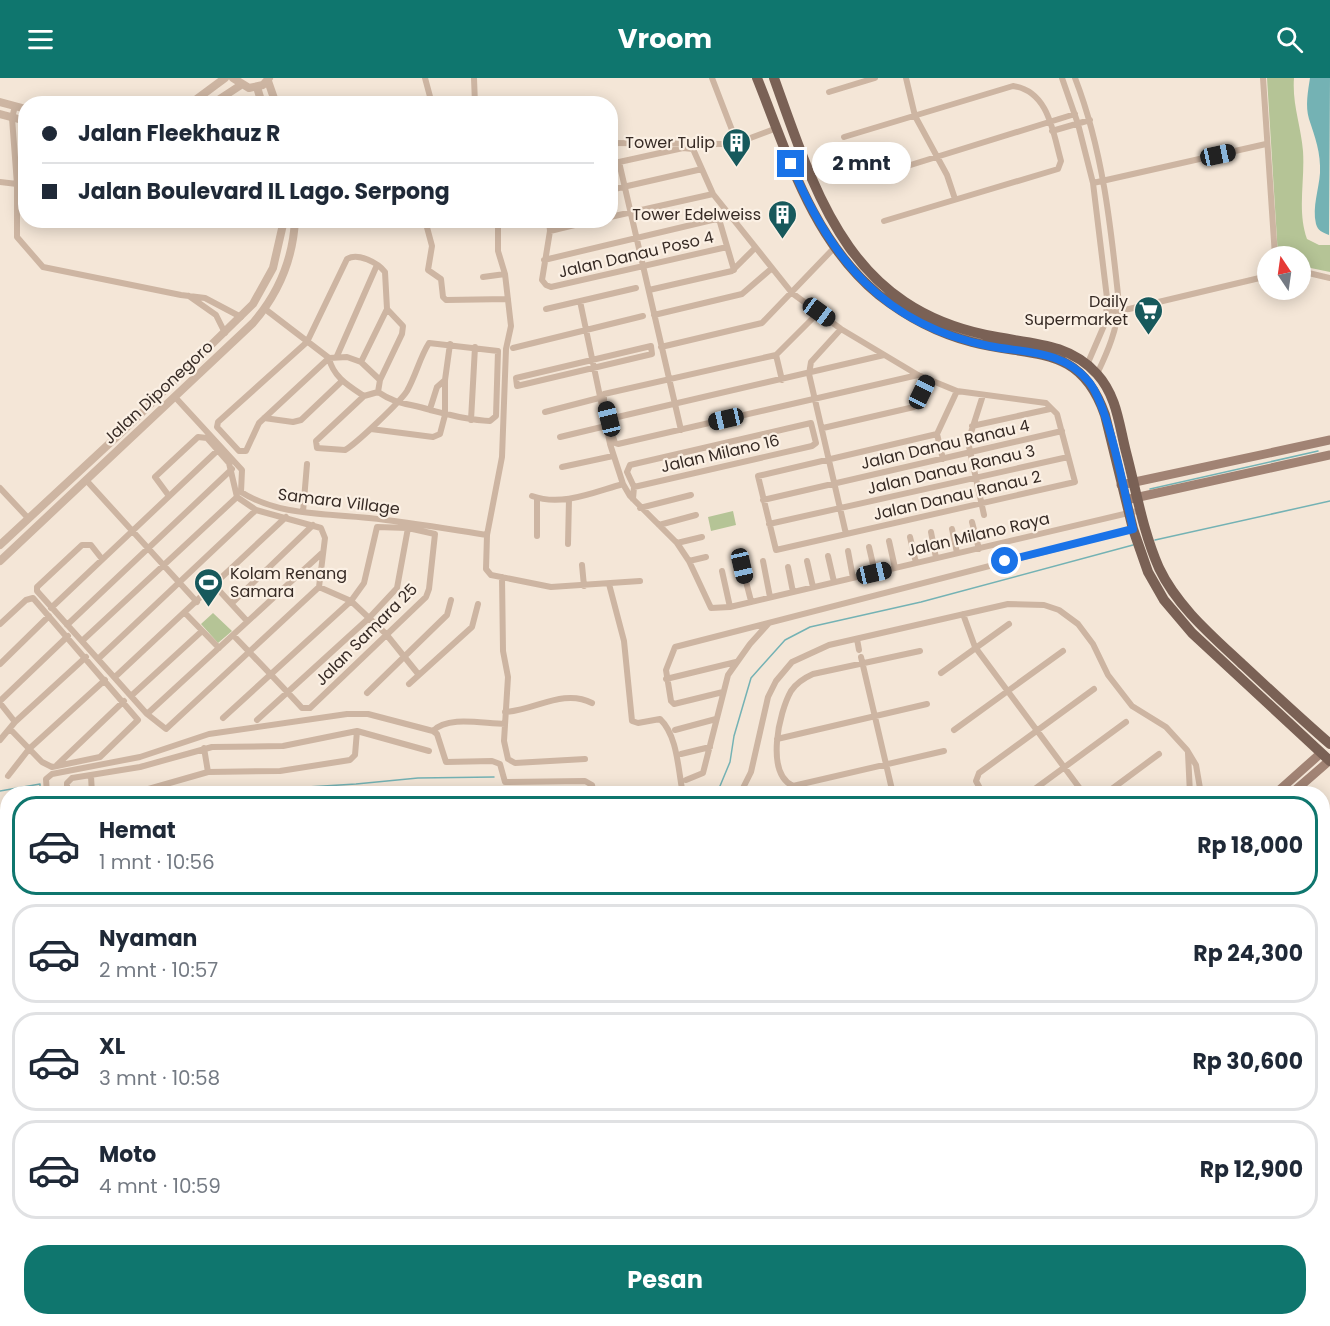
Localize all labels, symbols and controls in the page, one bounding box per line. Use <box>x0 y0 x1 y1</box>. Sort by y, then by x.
text: Vroom <box>618 20 712 57</box>
icon: menu <box>24 23 57 56</box>
icon: search <box>1273 23 1306 56</box>
text: Jalan Fleekhauz R <box>78 118 280 149</box>
building icon: Tower Tulip <box>720 126 752 168</box>
place label: Tower Tulip <box>625 131 715 154</box>
car <box>1199 142 1237 168</box>
callout: 2 mnt <box>812 143 911 185</box>
text: 2 mnt <box>832 149 891 177</box>
route end <box>777 150 804 177</box>
text: Jalan Boulevard IL Lago. Serpong <box>78 176 450 207</box>
building icon: Tower Edelweiss <box>766 198 798 240</box>
place label: Tower Edelweiss <box>632 203 761 226</box>
street label: Jalan Danau Poso 4 <box>556 225 716 284</box>
north arrow <box>1257 246 1311 300</box>
map controls <box>1257 246 1311 300</box>
place label: Daily Supermarket <box>1024 290 1128 331</box>
car <box>799 294 839 330</box>
supermarket icon: Daily Supermarket <box>1133 294 1165 336</box>
street label: Jalan Diponegoro <box>98 335 218 449</box>
car <box>906 372 938 412</box>
car <box>596 399 622 439</box>
car <box>706 406 746 432</box>
street label: Jalan Danau Ranau 4 <box>859 414 1032 475</box>
street label: Jalan Milano 16 <box>659 429 782 478</box>
street label: Jalan Danau Ranau 3 <box>865 439 1037 500</box>
street label: Jalan Danau Ranau 2 <box>871 465 1043 526</box>
street label: Samara Village <box>277 483 401 520</box>
street label: Jalan Milano Raya <box>904 507 1052 562</box>
car <box>729 546 755 586</box>
route start <box>991 547 1018 574</box>
car <box>854 560 894 586</box>
place label: Kolam Renang Samara <box>230 562 347 603</box>
sports icon: Kolam Renang Samara <box>193 566 225 608</box>
street label: Jalan Samara 25 <box>310 578 423 691</box>
text: Hemat <box>99 815 176 846</box>
icon: car <box>27 819 81 873</box>
text: Rp 18,000 <box>1197 830 1303 861</box>
text: 1 mnt · 10:56 <box>99 848 215 876</box>
text: Nyaman <box>99 923 197 954</box>
icon: car <box>27 927 81 981</box>
text: Rp 24,300 <box>1193 938 1303 969</box>
text: 2 mnt · 10:57 <box>99 956 218 984</box>
text: XL <box>99 1031 125 1062</box>
icon: car <box>27 1035 81 1089</box>
text: Rp 30,600 <box>1192 1046 1303 1077</box>
text: 3 mnt · 10:58 <box>99 1064 220 1092</box>
text: Moto <box>99 1139 156 1170</box>
icon: car <box>27 1143 81 1197</box>
text: Rp 12,900 <box>1200 1154 1303 1185</box>
text: 4 mnt · 10:59 <box>99 1172 221 1200</box>
button: Pesan <box>24 1245 1306 1314</box>

